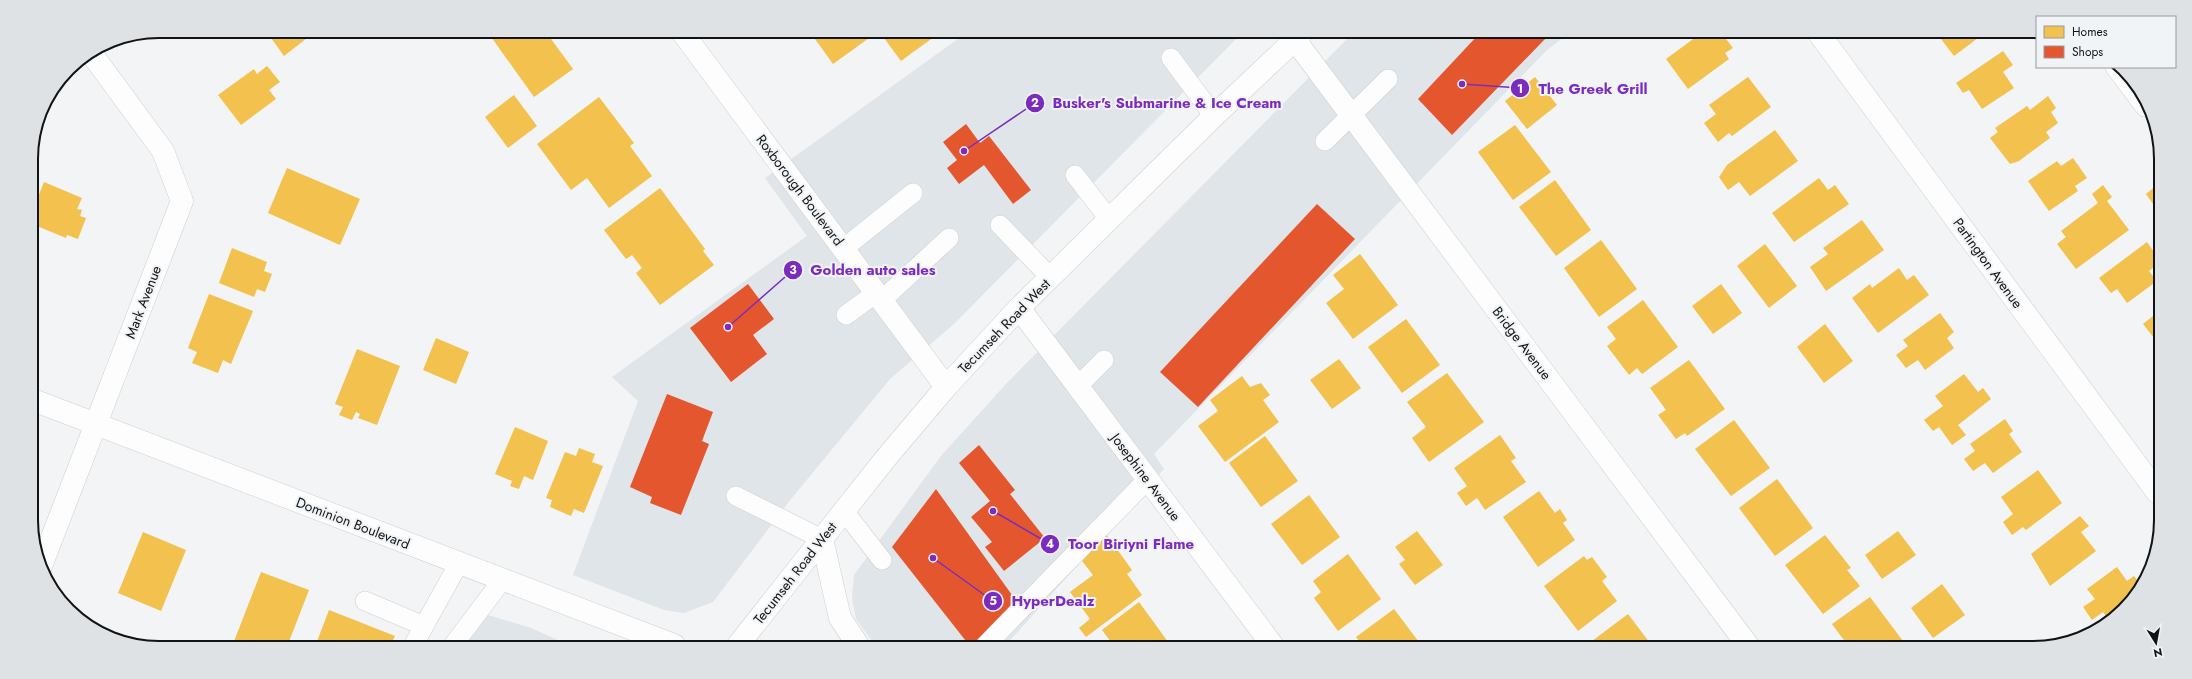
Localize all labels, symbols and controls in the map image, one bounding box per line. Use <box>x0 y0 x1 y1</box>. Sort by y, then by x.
legend <box>2036 16 2176 68</box>
text: Homes <box>2072 23 2108 41</box>
text: Shops <box>2072 43 2103 61</box>
callout: The Greek Grill <box>1510 75 1655 102</box>
text: The Greek Grill <box>1538 78 1648 100</box>
text: 1 <box>1517 80 1523 98</box>
callout: Busker's Submarine & Ice Cream <box>1025 89 1290 116</box>
text: Busker's Submarine & Ice Cream <box>1052 92 1282 114</box>
text: 2 <box>1031 94 1039 112</box>
street label: Roxborough Boulevard <box>752 130 848 250</box>
street label: Partington Avenue <box>1948 214 2028 312</box>
callout: Golden auto sales <box>783 257 944 284</box>
text: Golden auto sales <box>810 259 936 281</box>
text: 3 <box>789 261 797 279</box>
street label: Mark Avenue <box>120 263 166 341</box>
street label: Tecumseh Road West <box>953 274 1055 378</box>
street label: Bridge Avenue <box>1488 302 1556 384</box>
street label: Josephine Avenue <box>1105 427 1186 525</box>
street label: Dominion Boulevard <box>293 492 413 554</box>
street label: Tecumseh Road West <box>749 517 842 628</box>
callout: Toor Biriyni Flame <box>1040 530 1202 557</box>
text: Toor Biriyni Flame <box>1068 533 1194 555</box>
text: 4 <box>1046 535 1054 553</box>
callout: HyperDealz <box>983 587 1102 614</box>
text: HyperDealz <box>1011 590 1095 612</box>
text: 5 <box>989 592 997 610</box>
north arrow <box>2136 623 2176 663</box>
text: N <box>2152 644 2164 662</box>

